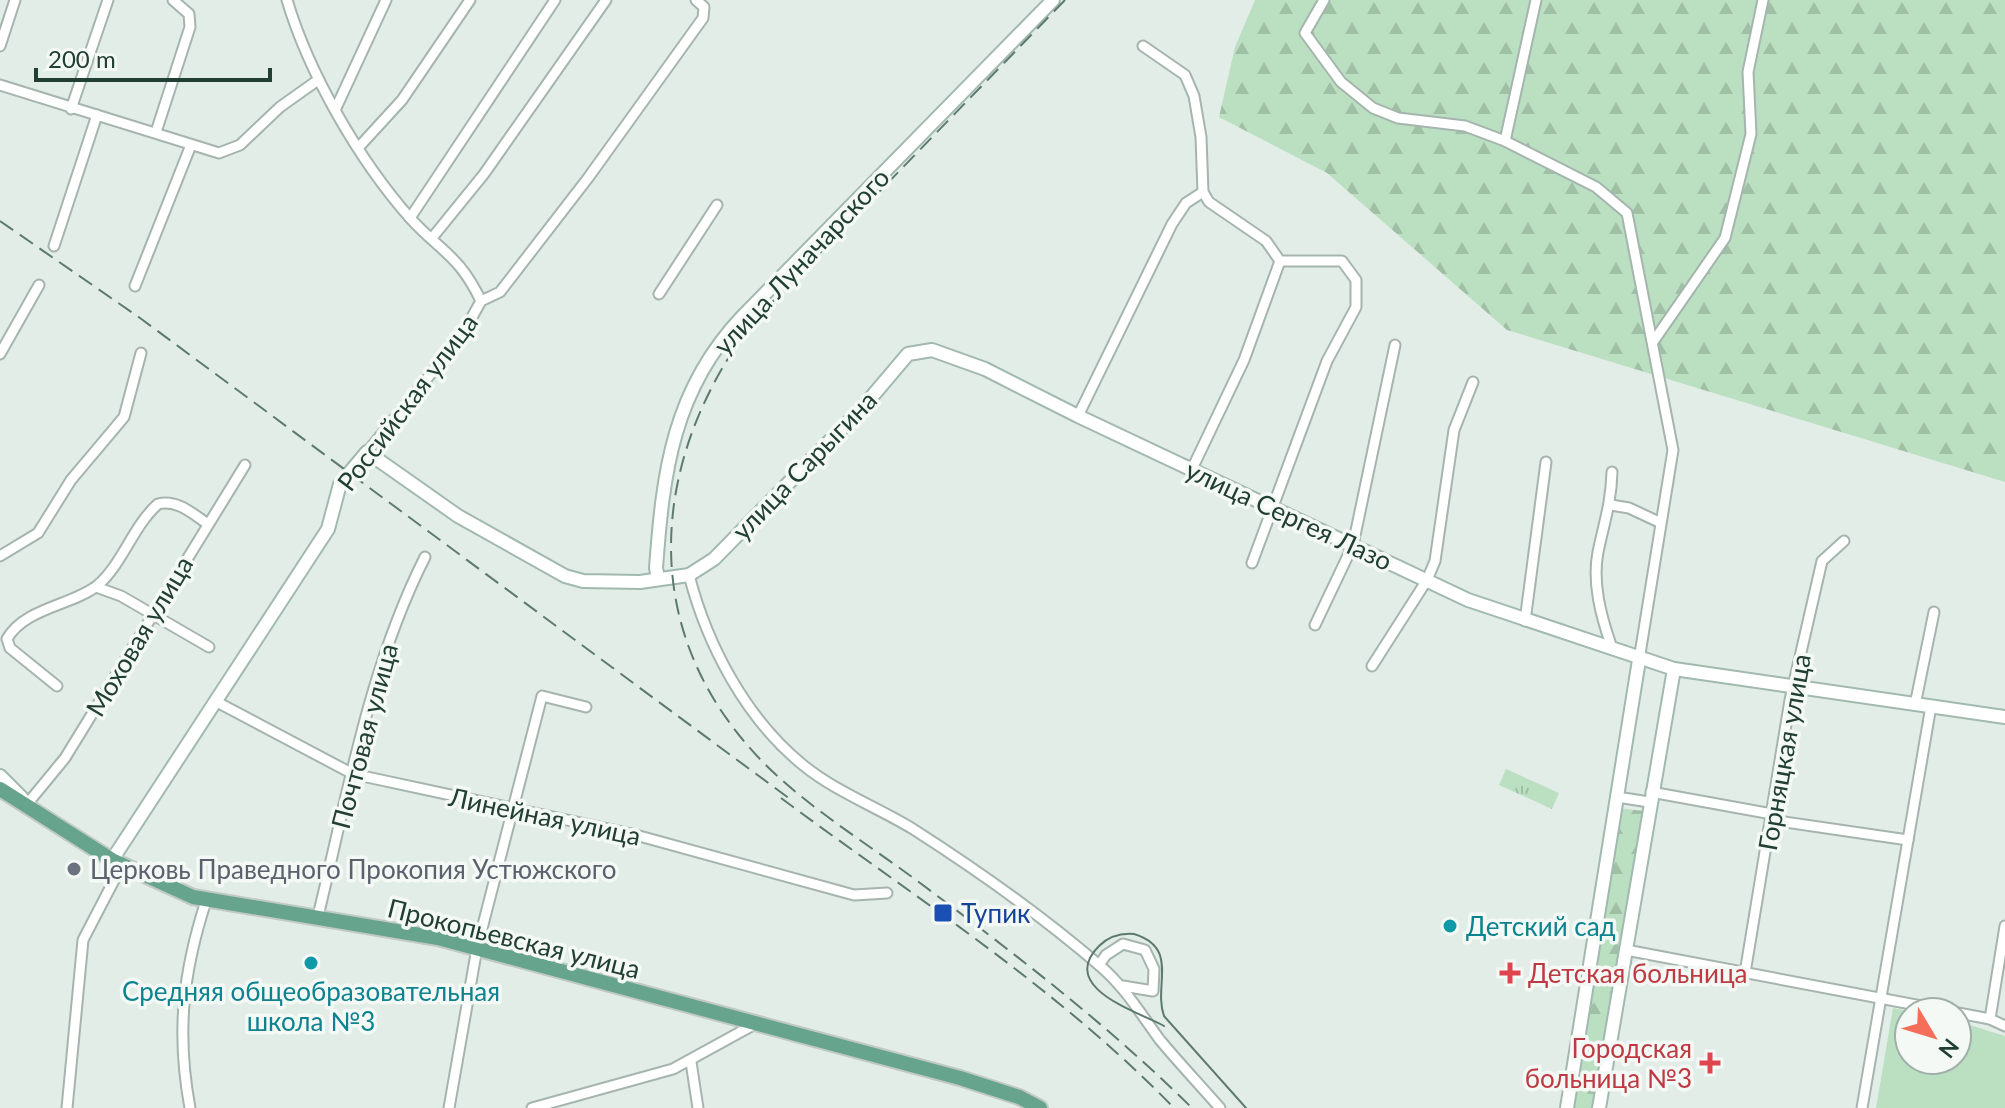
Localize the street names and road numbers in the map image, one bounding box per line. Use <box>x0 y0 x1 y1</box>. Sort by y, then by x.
street label: улица Луначарского <box>706 161 896 361</box>
street label: Российская улица <box>330 307 484 497</box>
street label: улица Сарыгина <box>725 384 883 546</box>
street label: улица Сергея Лазо <box>1181 453 1397 577</box>
street label: Моховая улица <box>79 550 199 722</box>
street label: Почтовая улица <box>324 640 404 832</box>
street label: Горняцкая улица <box>1751 651 1817 853</box>
street label: Линейная улица <box>445 780 644 852</box>
street label: Прокопьевская улица <box>385 891 643 985</box>

